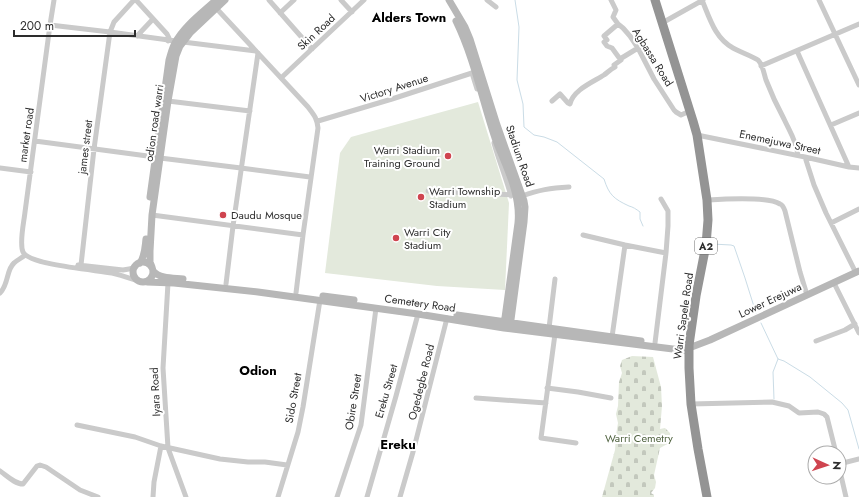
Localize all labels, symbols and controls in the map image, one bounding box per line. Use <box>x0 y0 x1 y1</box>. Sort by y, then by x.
district label: Alders Town <box>371 8 446 27</box>
street label: Skin Road <box>294 10 338 54</box>
scale bar <box>14 12 135 38</box>
text: 200 m <box>20 17 54 35</box>
street label: Agbassa Road <box>629 25 677 89</box>
street label: Victory Avenue <box>358 69 430 107</box>
street label: odion road warri <box>141 83 167 163</box>
street label: market road <box>14 107 38 163</box>
street label: james street <box>74 119 96 176</box>
street label: Stadium Road <box>502 123 538 189</box>
street label: Enemejuwa Street <box>738 126 822 158</box>
place label: Warri Stadium Training Ground <box>364 142 440 171</box>
marker: Warri Stadium Training Ground <box>443 151 453 161</box>
place label: Warri Township Stadium <box>429 183 500 212</box>
marker: Warri Township Stadium <box>416 192 426 202</box>
place label: Daudu Mosque <box>231 207 302 223</box>
marker: Daudu Mosque <box>218 210 228 220</box>
place label: Warri City Stadium <box>404 224 451 253</box>
marker: Warri City Stadium <box>391 233 401 243</box>
road number: A2 <box>695 238 717 254</box>
street label: Warri Sapele Road <box>669 272 697 360</box>
street label: Lower Erejuwa <box>736 278 804 322</box>
street label: Cemetery Road <box>383 290 457 316</box>
street label: Ogedegbe Road <box>404 342 438 422</box>
district label: Odion <box>239 361 277 380</box>
street label: Ereku Street <box>371 362 401 420</box>
street label: Iyara Road <box>146 367 164 417</box>
street label: Sido Street <box>281 371 305 424</box>
street label: Obire Street <box>341 372 365 431</box>
park label: Warri Cemetry <box>605 430 673 446</box>
district label: Ereku <box>380 435 416 454</box>
north arrow <box>807 445 847 485</box>
text: N <box>829 461 845 470</box>

